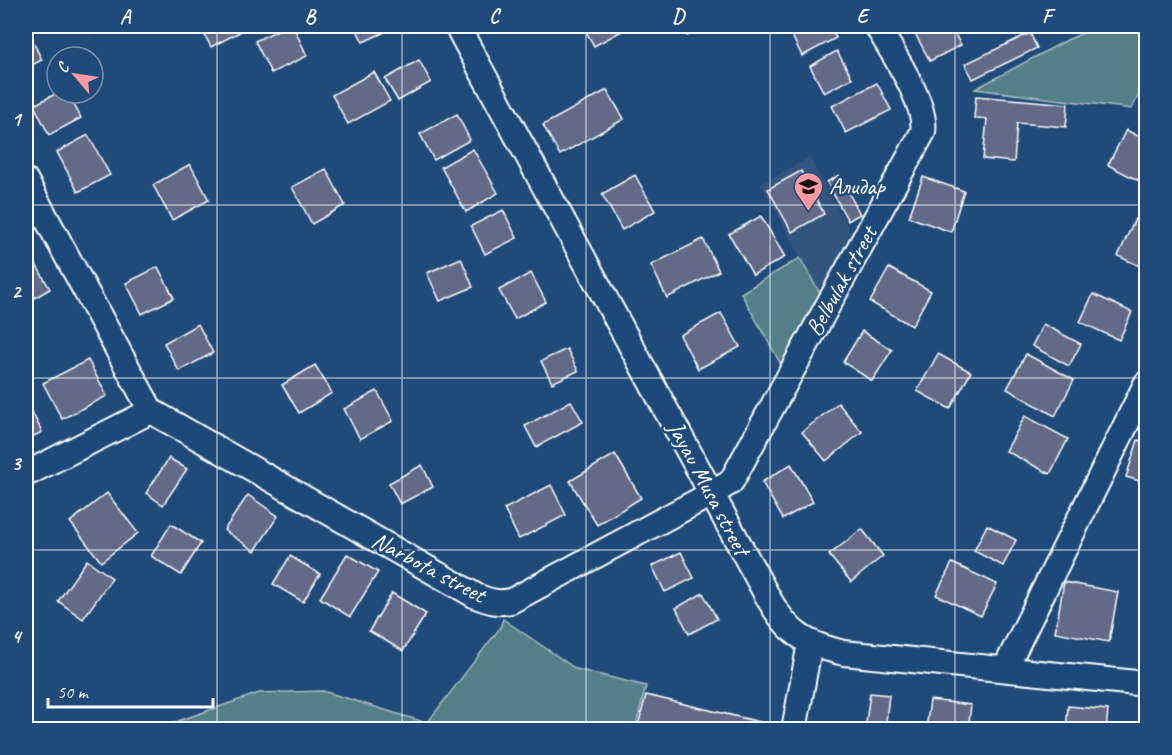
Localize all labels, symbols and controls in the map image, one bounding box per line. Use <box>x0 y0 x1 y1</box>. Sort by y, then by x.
text: A <box>120 4 132 29</box>
text: B <box>305 4 317 29</box>
text: C <box>489 4 501 29</box>
text: D <box>672 4 686 29</box>
text: E <box>857 4 871 29</box>
text: F <box>1042 4 1056 29</box>
north arrow <box>45 45 105 105</box>
text: С <box>52 58 74 76</box>
text: 1 <box>12 107 23 132</box>
school or university icon: Алидар <box>792 170 824 212</box>
place label: Алидар <box>829 171 887 201</box>
street label: Belbulak street <box>799 219 884 341</box>
text: 2 <box>12 279 23 304</box>
street label: Jayau Musa street <box>661 415 758 563</box>
text: 3 <box>12 451 23 476</box>
street label: Narbota street <box>367 525 493 610</box>
text: 4 <box>12 624 24 649</box>
scale bar <box>48 671 213 709</box>
text: 50 m <box>57 681 90 703</box>

